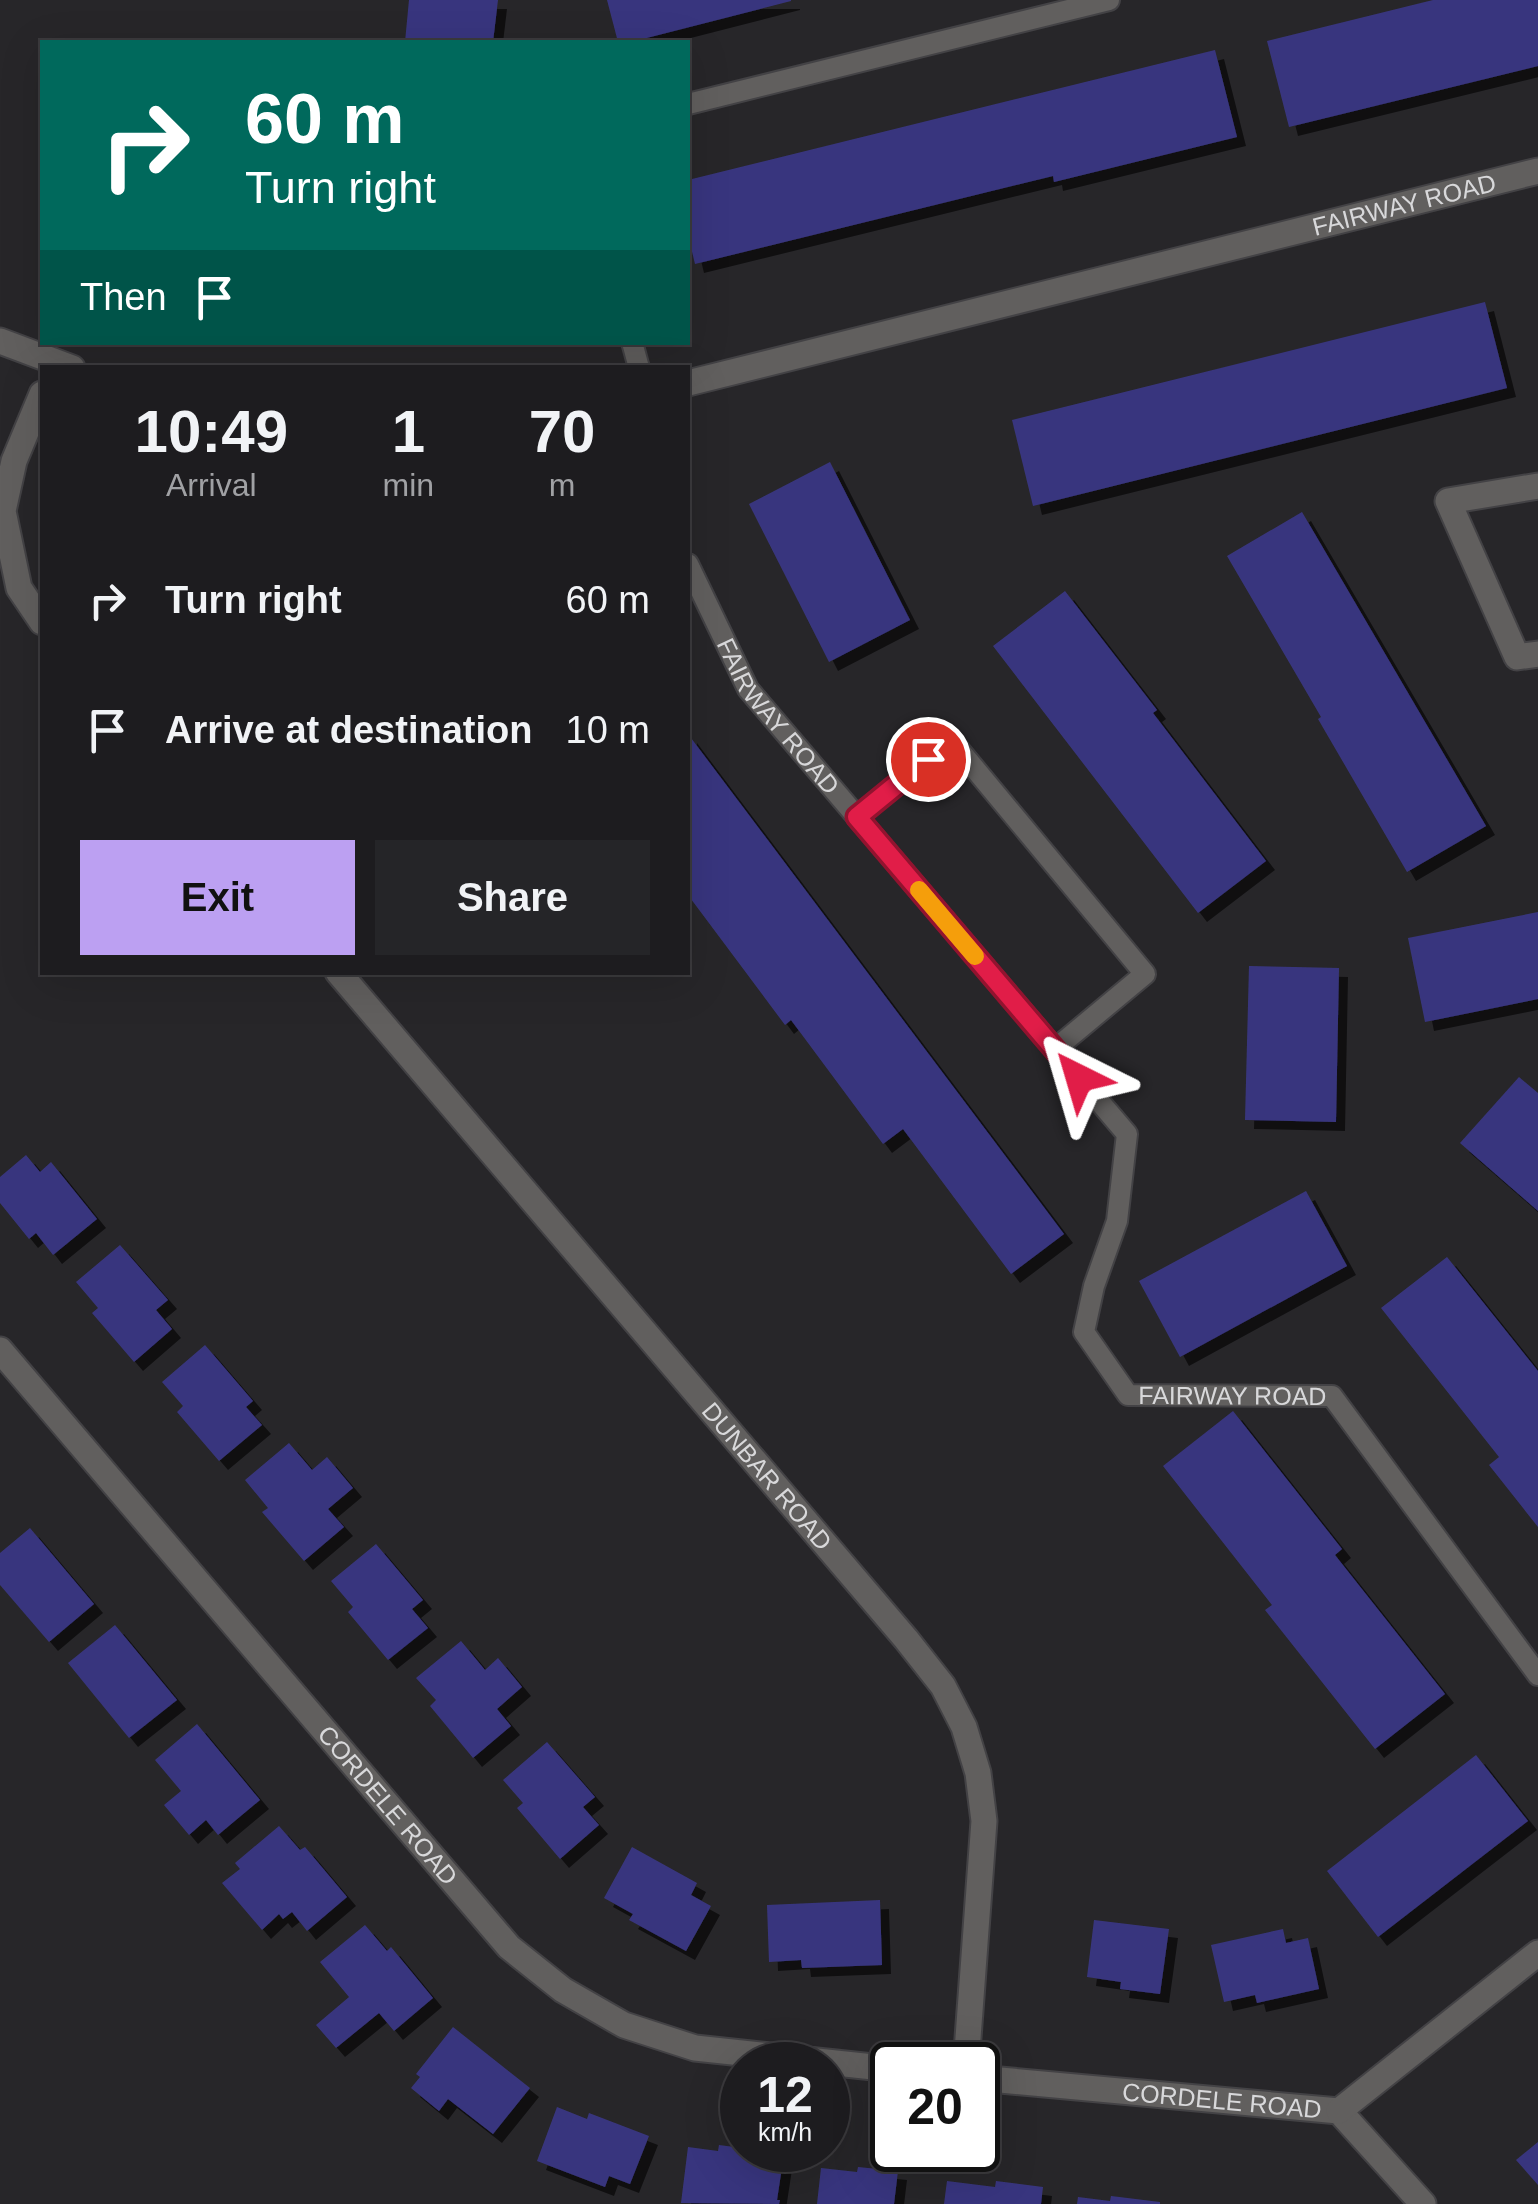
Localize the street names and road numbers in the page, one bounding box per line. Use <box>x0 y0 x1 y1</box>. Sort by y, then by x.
street label: FAIRWAY ROAD <box>1309 168 1499 241</box>
street label: FAIRWAY ROAD <box>712 634 845 800</box>
street label: FAIRWAY ROAD <box>1138 1381 1327 1410</box>
street label: DUNBAR ROAD <box>697 1397 838 1555</box>
street label: CORDELE ROAD <box>312 1720 464 1890</box>
street label: CORDELE ROAD <box>1121 2077 1323 2123</box>

